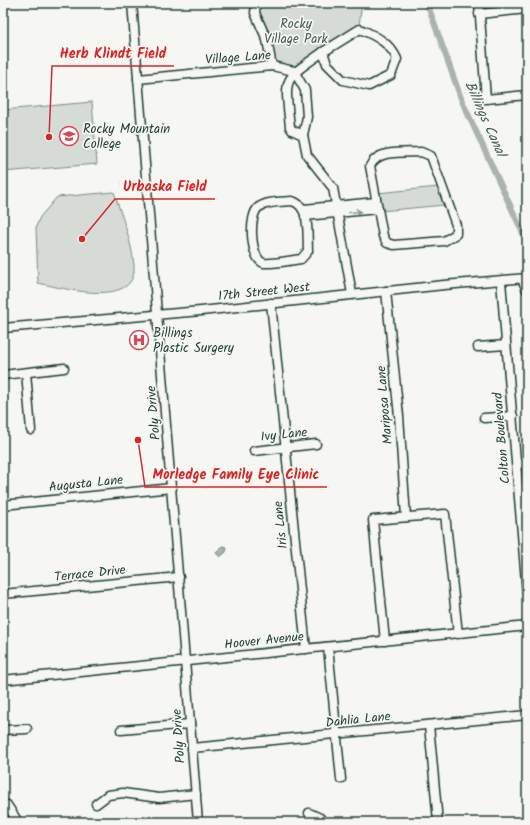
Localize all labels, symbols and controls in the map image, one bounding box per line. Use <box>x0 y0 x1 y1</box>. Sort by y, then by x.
park label: Rocky Village Park <box>264 14 329 50</box>
callout: Herb Klindt Field <box>52 40 174 66</box>
text: Herb Klindt Field <box>60 43 167 65</box>
street label: Village Lane <box>204 45 272 71</box>
water label: Billings Canal <box>459 78 512 163</box>
place label: Rocky Mountain College <box>83 119 170 155</box>
school or university icon: Rocky Mountain College <box>58 125 80 147</box>
callout: Urbaska Field <box>115 173 215 199</box>
text: Urbaska Field <box>123 176 207 198</box>
one-way arrow <box>348 208 361 215</box>
street label: 17th Street West <box>217 277 312 307</box>
place label: Billings Plastic Surgery <box>153 323 235 359</box>
hospital icon: Billings Plastic Surgery <box>128 329 150 351</box>
street label: Mariposa Lane <box>371 365 399 445</box>
street label: Poly Drive <box>141 385 167 441</box>
street label: Colton Boulevard <box>487 391 516 485</box>
street label: Ivy Lane <box>260 422 309 448</box>
callout: Morledge Family Eye Clinic <box>145 461 327 487</box>
text: Morledge Family Eye Clinic <box>153 464 320 486</box>
street label: Augusta Lane <box>48 470 124 498</box>
street label: Iris Lane <box>268 500 294 550</box>
street label: Terrace Drive <box>53 560 127 588</box>
street label: Hoover Avenue <box>223 626 305 656</box>
street label: Dahlia Lane <box>325 706 392 734</box>
street label: Poly Drive <box>167 708 191 764</box>

